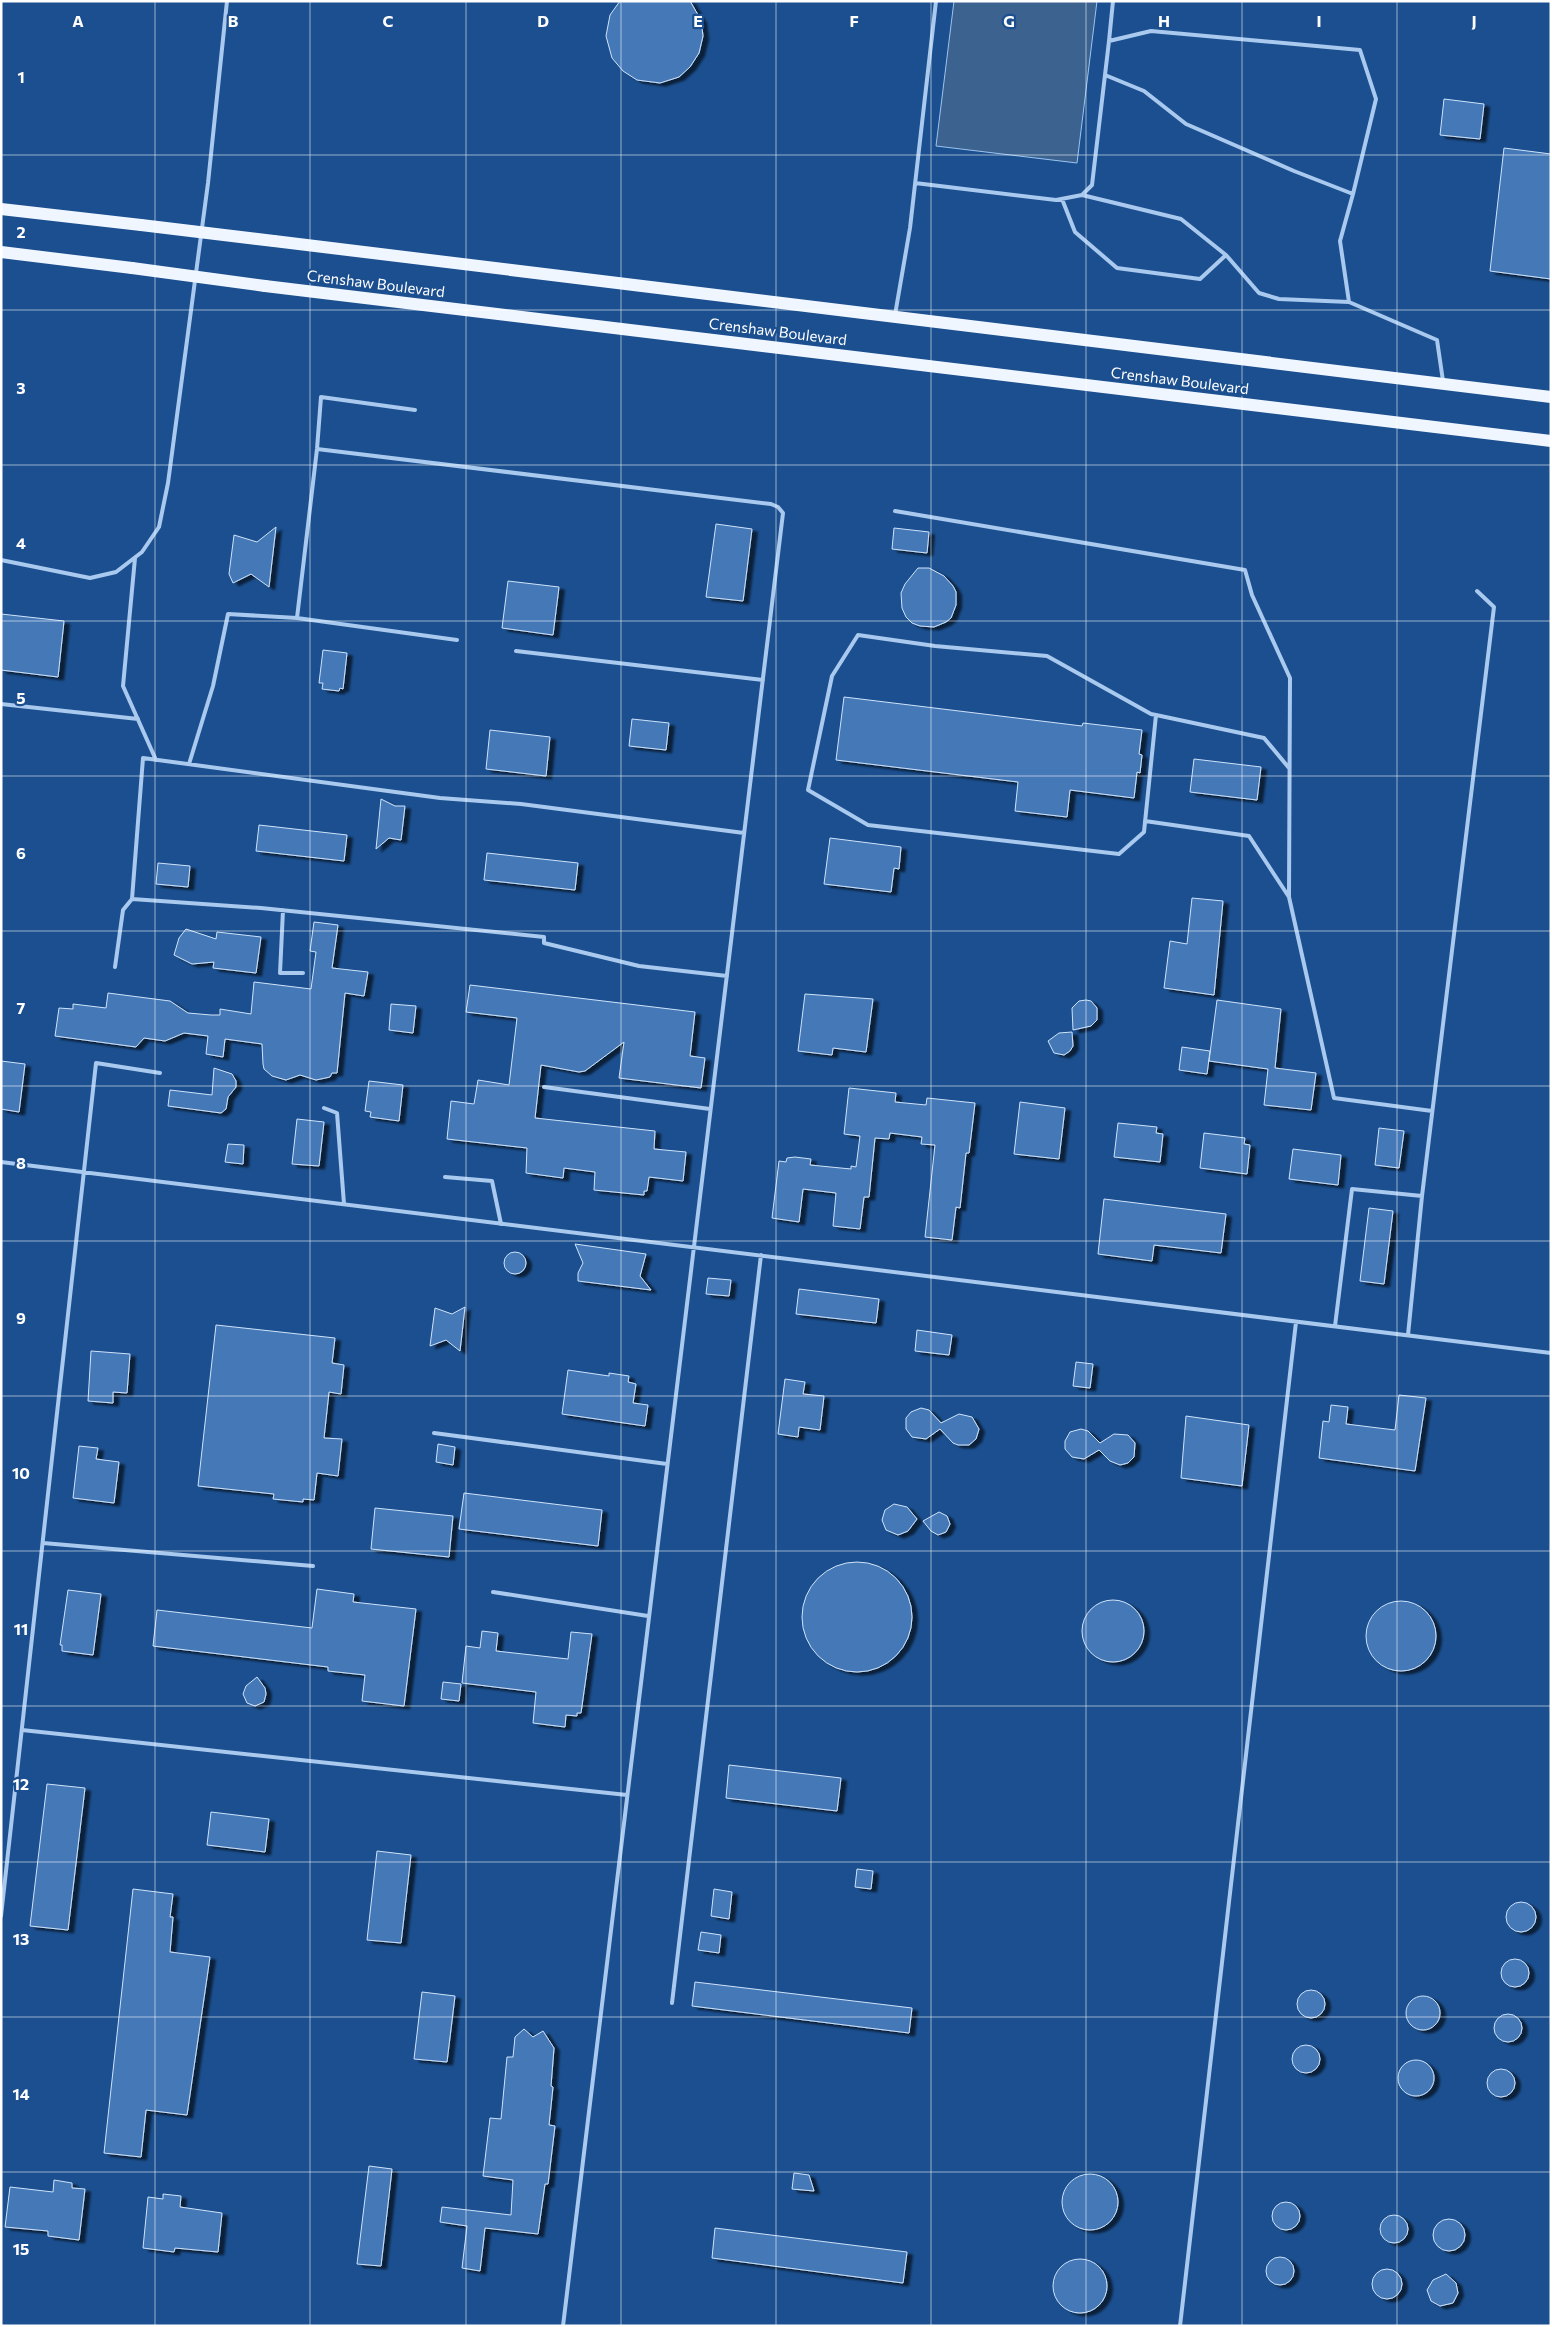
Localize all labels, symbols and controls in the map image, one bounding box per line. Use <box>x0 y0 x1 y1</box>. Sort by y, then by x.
text: A <box>72 11 84 30</box>
text: B <box>228 11 239 30</box>
text: C <box>383 11 394 30</box>
text: D <box>537 11 549 30</box>
text: E <box>693 11 703 30</box>
text: F <box>849 11 859 30</box>
text: G <box>1003 11 1015 30</box>
text: H <box>1158 11 1170 30</box>
text: I <box>1316 11 1322 30</box>
text: J <box>1471 11 1477 30</box>
text: 1 <box>17 67 25 86</box>
text: 2 <box>16 222 26 241</box>
street label: Crenshaw Boulevard <box>306 266 446 300</box>
street label: Crenshaw Boulevard <box>708 314 848 348</box>
street label: Crenshaw Boulevard <box>1110 363 1250 397</box>
text: 3 <box>16 378 26 397</box>
text: 4 <box>16 533 26 552</box>
text: 5 <box>16 688 26 707</box>
text: 6 <box>16 843 26 862</box>
text: 7 <box>17 998 26 1017</box>
text: 8 <box>16 1153 26 1172</box>
text: 9 <box>16 1308 26 1327</box>
text: 10 <box>12 1463 30 1482</box>
text: 11 <box>14 1619 28 1638</box>
text: 12 <box>13 1774 29 1793</box>
text: 13 <box>13 1929 29 1948</box>
text: 14 <box>12 2084 30 2103</box>
text: 15 <box>13 2239 29 2258</box>

